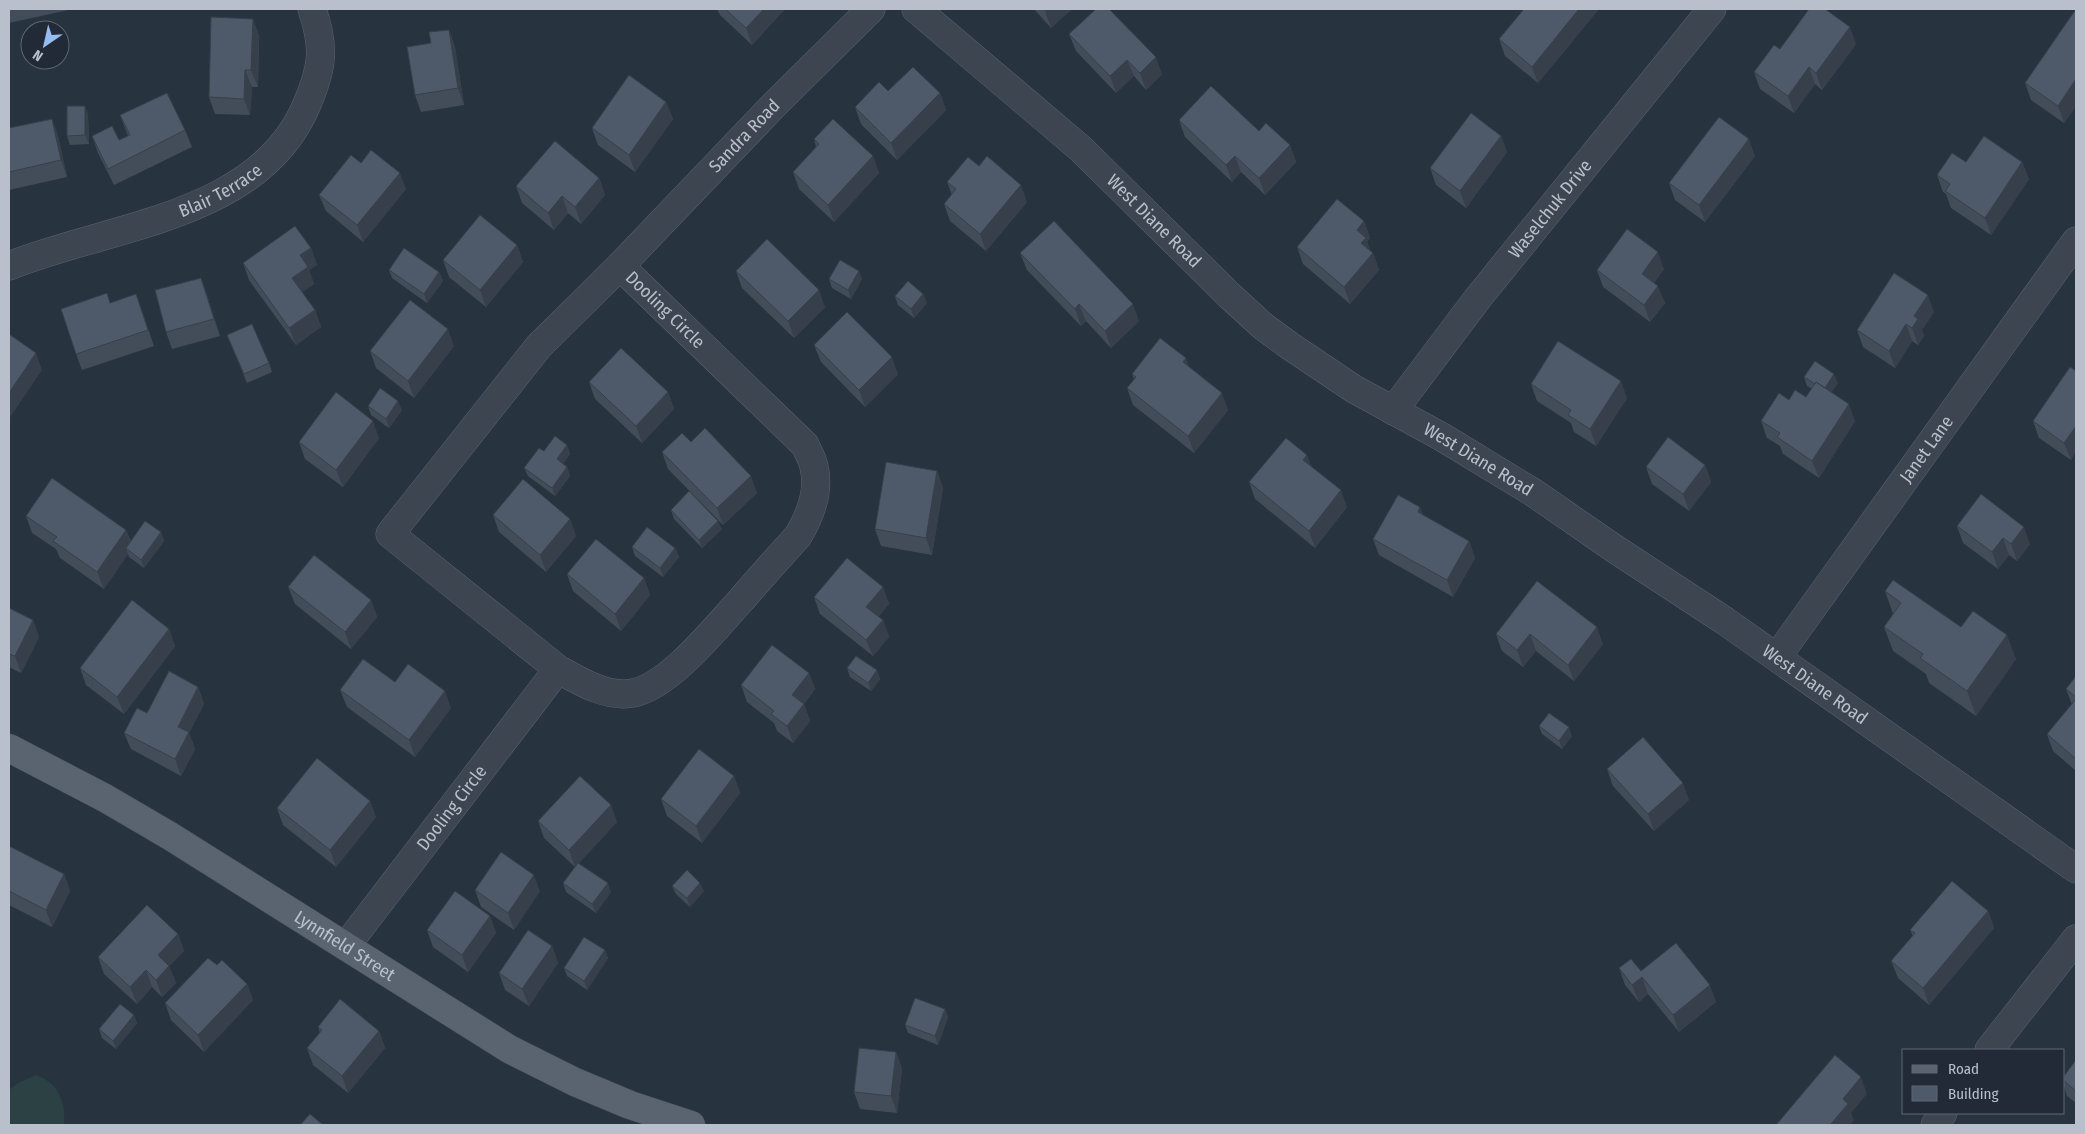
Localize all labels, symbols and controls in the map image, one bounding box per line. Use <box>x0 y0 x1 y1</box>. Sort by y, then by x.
north arrow <box>20 20 70 70</box>
text: N <box>30 46 46 65</box>
street label: Sandra Road <box>704 95 784 177</box>
street label: Waselchuk Drive <box>1504 155 1597 263</box>
street label: Blair Terrace <box>176 159 267 222</box>
street label: West Diane Road <box>1102 170 1206 272</box>
street label: Dooling Circle <box>621 266 709 353</box>
street label: Janet Lane <box>1895 411 1958 487</box>
street label: West Diane Road <box>1420 418 1537 501</box>
street label: West Diane Road <box>1758 640 1872 729</box>
street label: Dooling Circle <box>412 761 491 855</box>
street label: Lynnfield Street <box>290 906 399 986</box>
legend <box>1902 1049 2065 1114</box>
text: Road <box>1948 1060 1979 1078</box>
text: Building <box>1948 1085 1999 1103</box>

